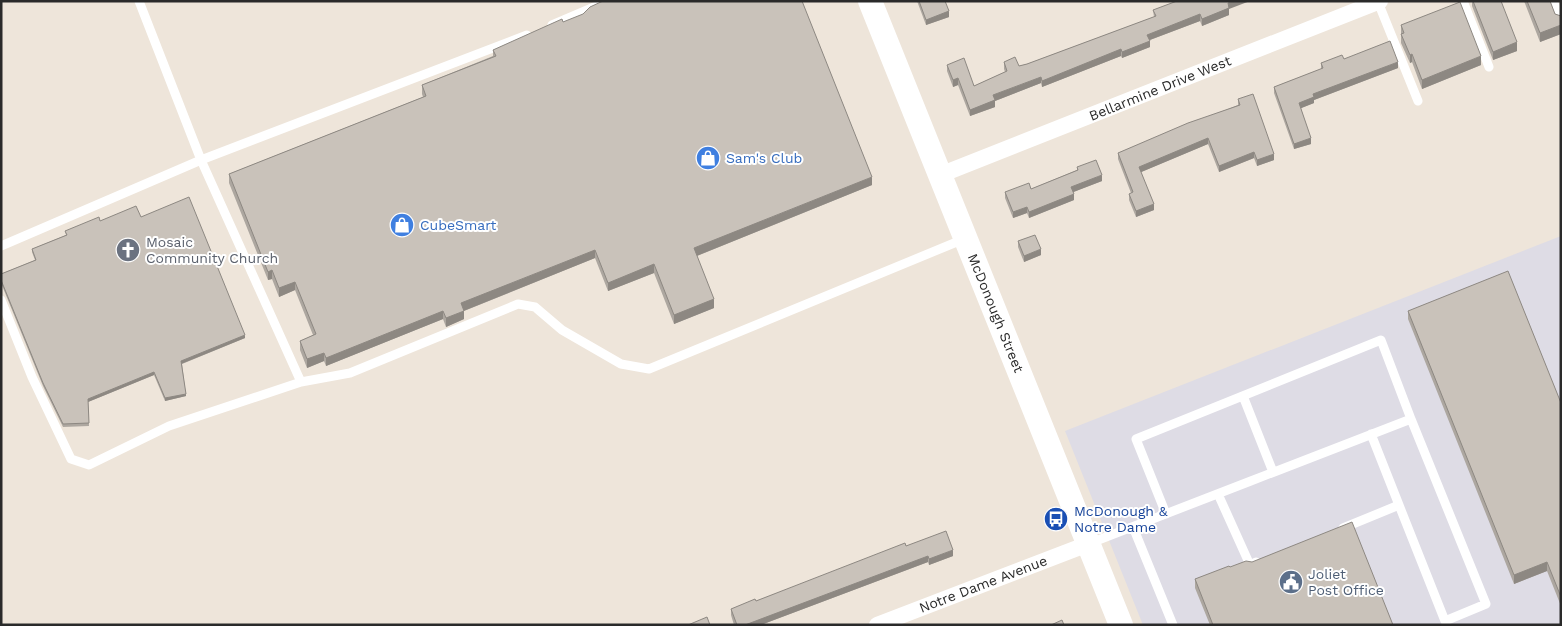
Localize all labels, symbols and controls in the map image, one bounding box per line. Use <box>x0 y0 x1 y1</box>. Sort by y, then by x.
street label: Bellarmine Drive West <box>1087 52 1233 124</box>
shop icon: Sam's Club <box>695 145 721 171</box>
place label: Sam's Club <box>726 150 802 166</box>
shop icon: CubeSmart <box>389 212 415 238</box>
place label: CubeSmart <box>420 217 496 233</box>
place label: Mosaic Community Church <box>146 234 278 266</box>
church icon: Mosaic Community Church <box>115 237 141 263</box>
street label: McDonough Street <box>965 251 1027 375</box>
place label: McDonough & Notre Dame <box>1074 503 1168 535</box>
bus stop icon: McDonough & Notre Dame <box>1043 506 1069 532</box>
street label: Notre Dame Avenue <box>917 552 1049 616</box>
place label: Joliet Post Office <box>1308 566 1384 598</box>
public building icon: Joliet Post Office <box>1278 569 1304 595</box>

